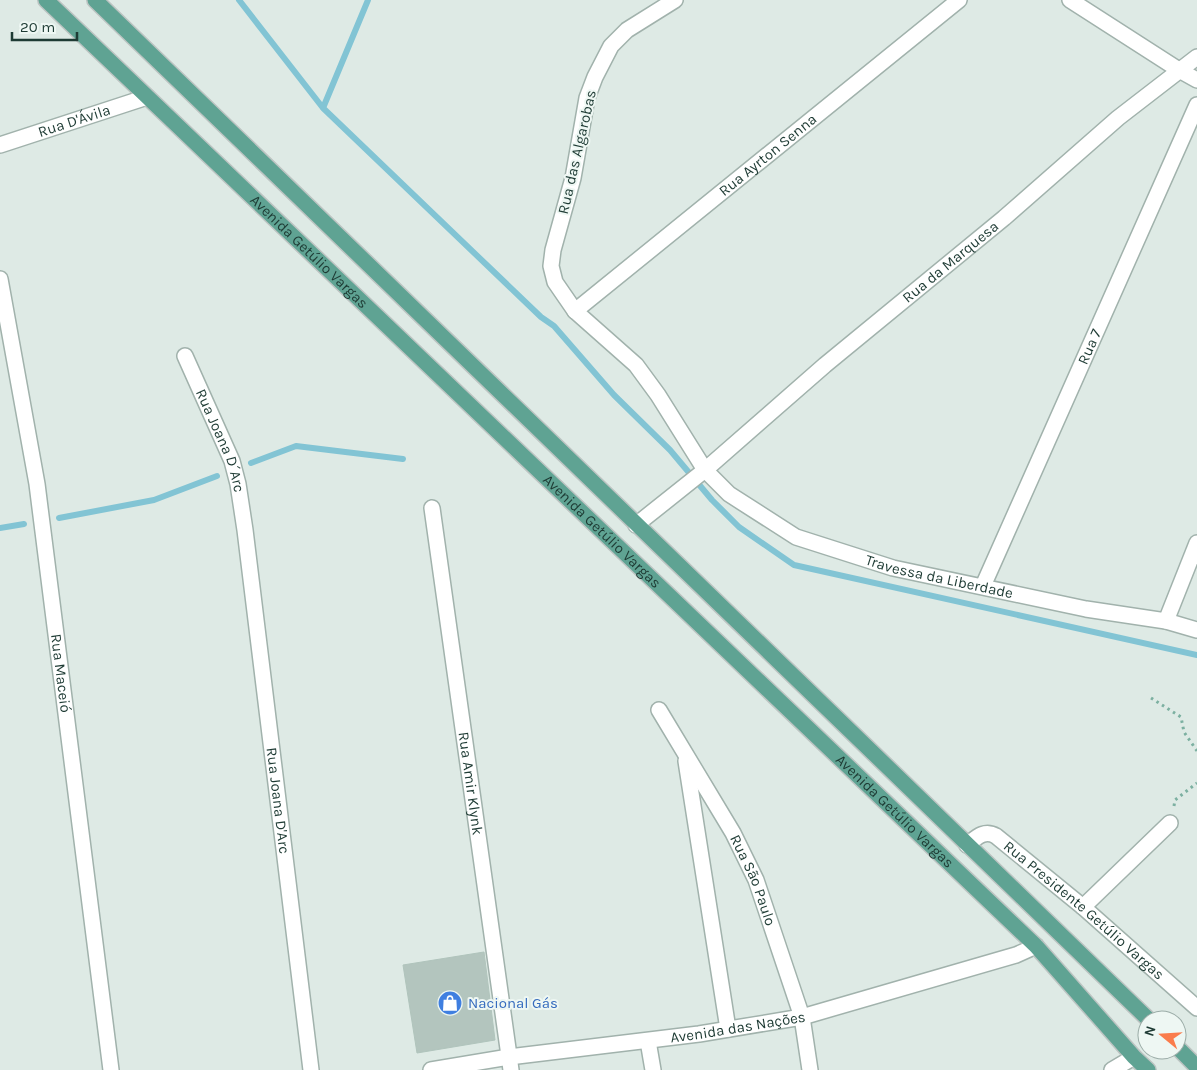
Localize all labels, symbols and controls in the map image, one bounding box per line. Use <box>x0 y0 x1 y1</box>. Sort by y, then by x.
scale bar <box>12 10 78 42</box>
text: 20 m <box>20 18 55 36</box>
street label: Rua das Algarobas <box>554 88 600 216</box>
street label: Rua D'Ávila <box>36 101 113 141</box>
street label: Rua Ayrton Senna <box>715 110 820 200</box>
street label: Avenida Getúlio Vargas <box>246 191 372 312</box>
street label: Rua da Marquesa <box>899 217 1002 307</box>
street label: Rua 7 <box>1074 326 1105 367</box>
street label: Rua Joana D´Arc <box>192 386 248 494</box>
street label: Avenida Getúlio Vargas <box>539 471 665 592</box>
street label: Travessa da Liberdade <box>863 551 1015 602</box>
street label: Rua Maceió <box>47 633 75 714</box>
street label: Rua Amir Klynk <box>455 731 487 836</box>
street label: Rua Joana D'Arc <box>263 746 294 855</box>
street label: Avenida Getúlio Vargas <box>832 751 958 872</box>
street label: Rua São Paulo <box>726 832 780 928</box>
street label: Rua Presidente Getúlio Vargas <box>1000 837 1168 984</box>
shop icon: Nacional Gás <box>437 990 463 1016</box>
place label: Nacional Gás <box>468 994 558 1012</box>
street label: Avenida das Nações <box>669 1008 807 1046</box>
north arrow <box>1137 1010 1187 1060</box>
text: N <box>1140 1024 1160 1039</box>

